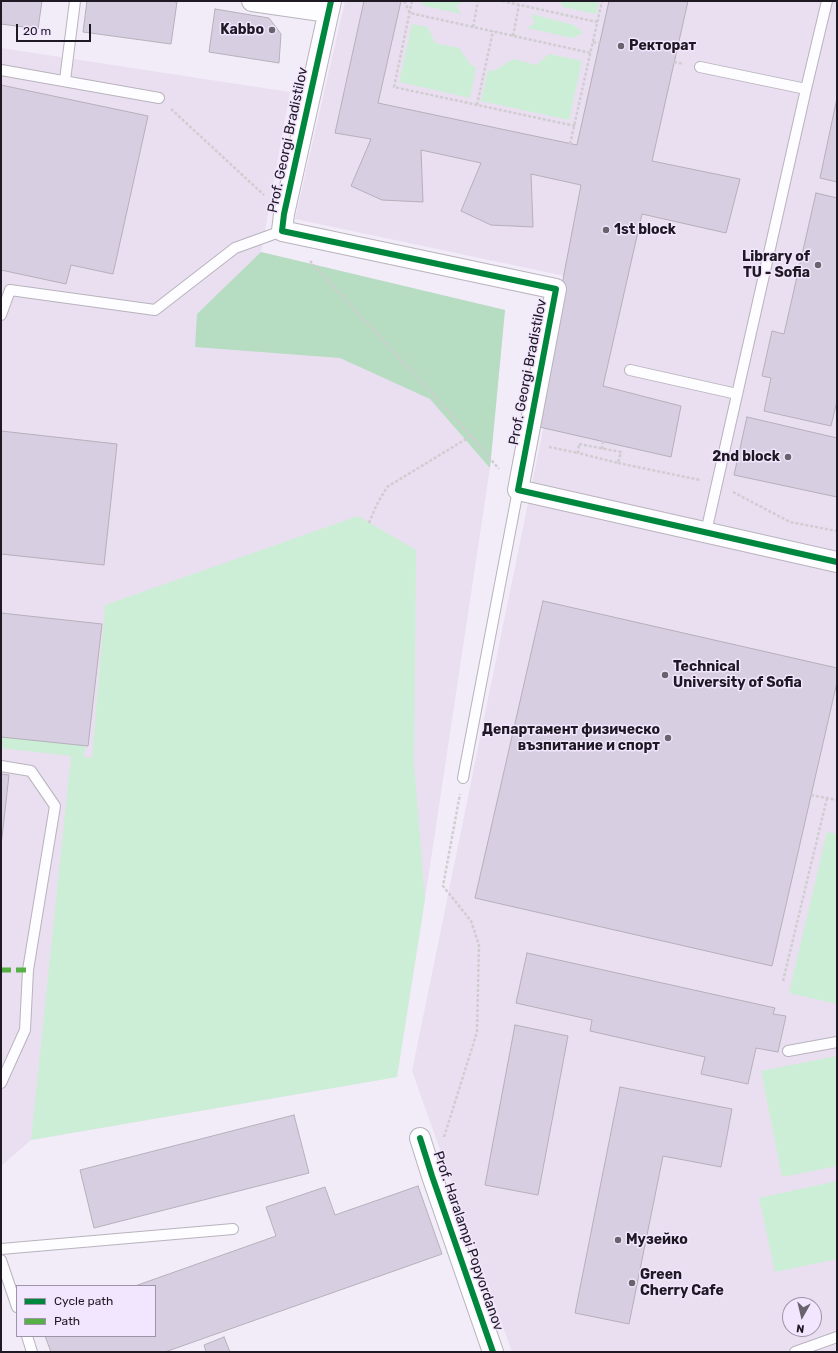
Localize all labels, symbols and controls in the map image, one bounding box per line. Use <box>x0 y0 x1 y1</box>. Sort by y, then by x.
scale bar <box>18 16 93 42</box>
place label: Kabbo <box>220 22 264 38</box>
text: 20 m <box>23 24 51 38</box>
marker: Kabbo <box>267 25 277 35</box>
place label: Ректорат <box>629 38 696 54</box>
marker: Ректорат <box>616 41 626 51</box>
street label: Prof. Georgi Bradistilov <box>264 66 312 214</box>
place label: 1st block <box>614 222 676 238</box>
marker: 1st block <box>601 225 611 235</box>
place label: Library of TU - Sofia <box>742 249 810 282</box>
marker: Library of TU - Sofia <box>813 260 823 270</box>
street label: Prof. Georgi Bradistilov <box>506 297 550 447</box>
place label: 2nd block <box>712 449 780 465</box>
marker: 2nd block <box>783 452 793 462</box>
place label: Technical University of Sofia <box>673 659 802 692</box>
marker: Technical University of Sofia <box>660 670 670 680</box>
place label: Департамент физическо възпитание и спорт <box>482 722 660 754</box>
marker: Департамент физическо възпитание и спорт <box>663 733 673 743</box>
street label: Prof. Haralampi Popyordanov <box>429 1149 507 1333</box>
place label: Музейко <box>626 1232 688 1248</box>
marker: Музейко <box>613 1235 623 1245</box>
place label: Green Cherry Cafe <box>640 1267 724 1300</box>
marker: Green Cherry Cafe <box>627 1278 637 1288</box>
legend <box>16 1285 156 1337</box>
text: Cycle path <box>54 1294 113 1308</box>
north arrow <box>782 1297 822 1337</box>
text: Path <box>54 1314 80 1328</box>
text: N <box>796 1321 805 1335</box>

